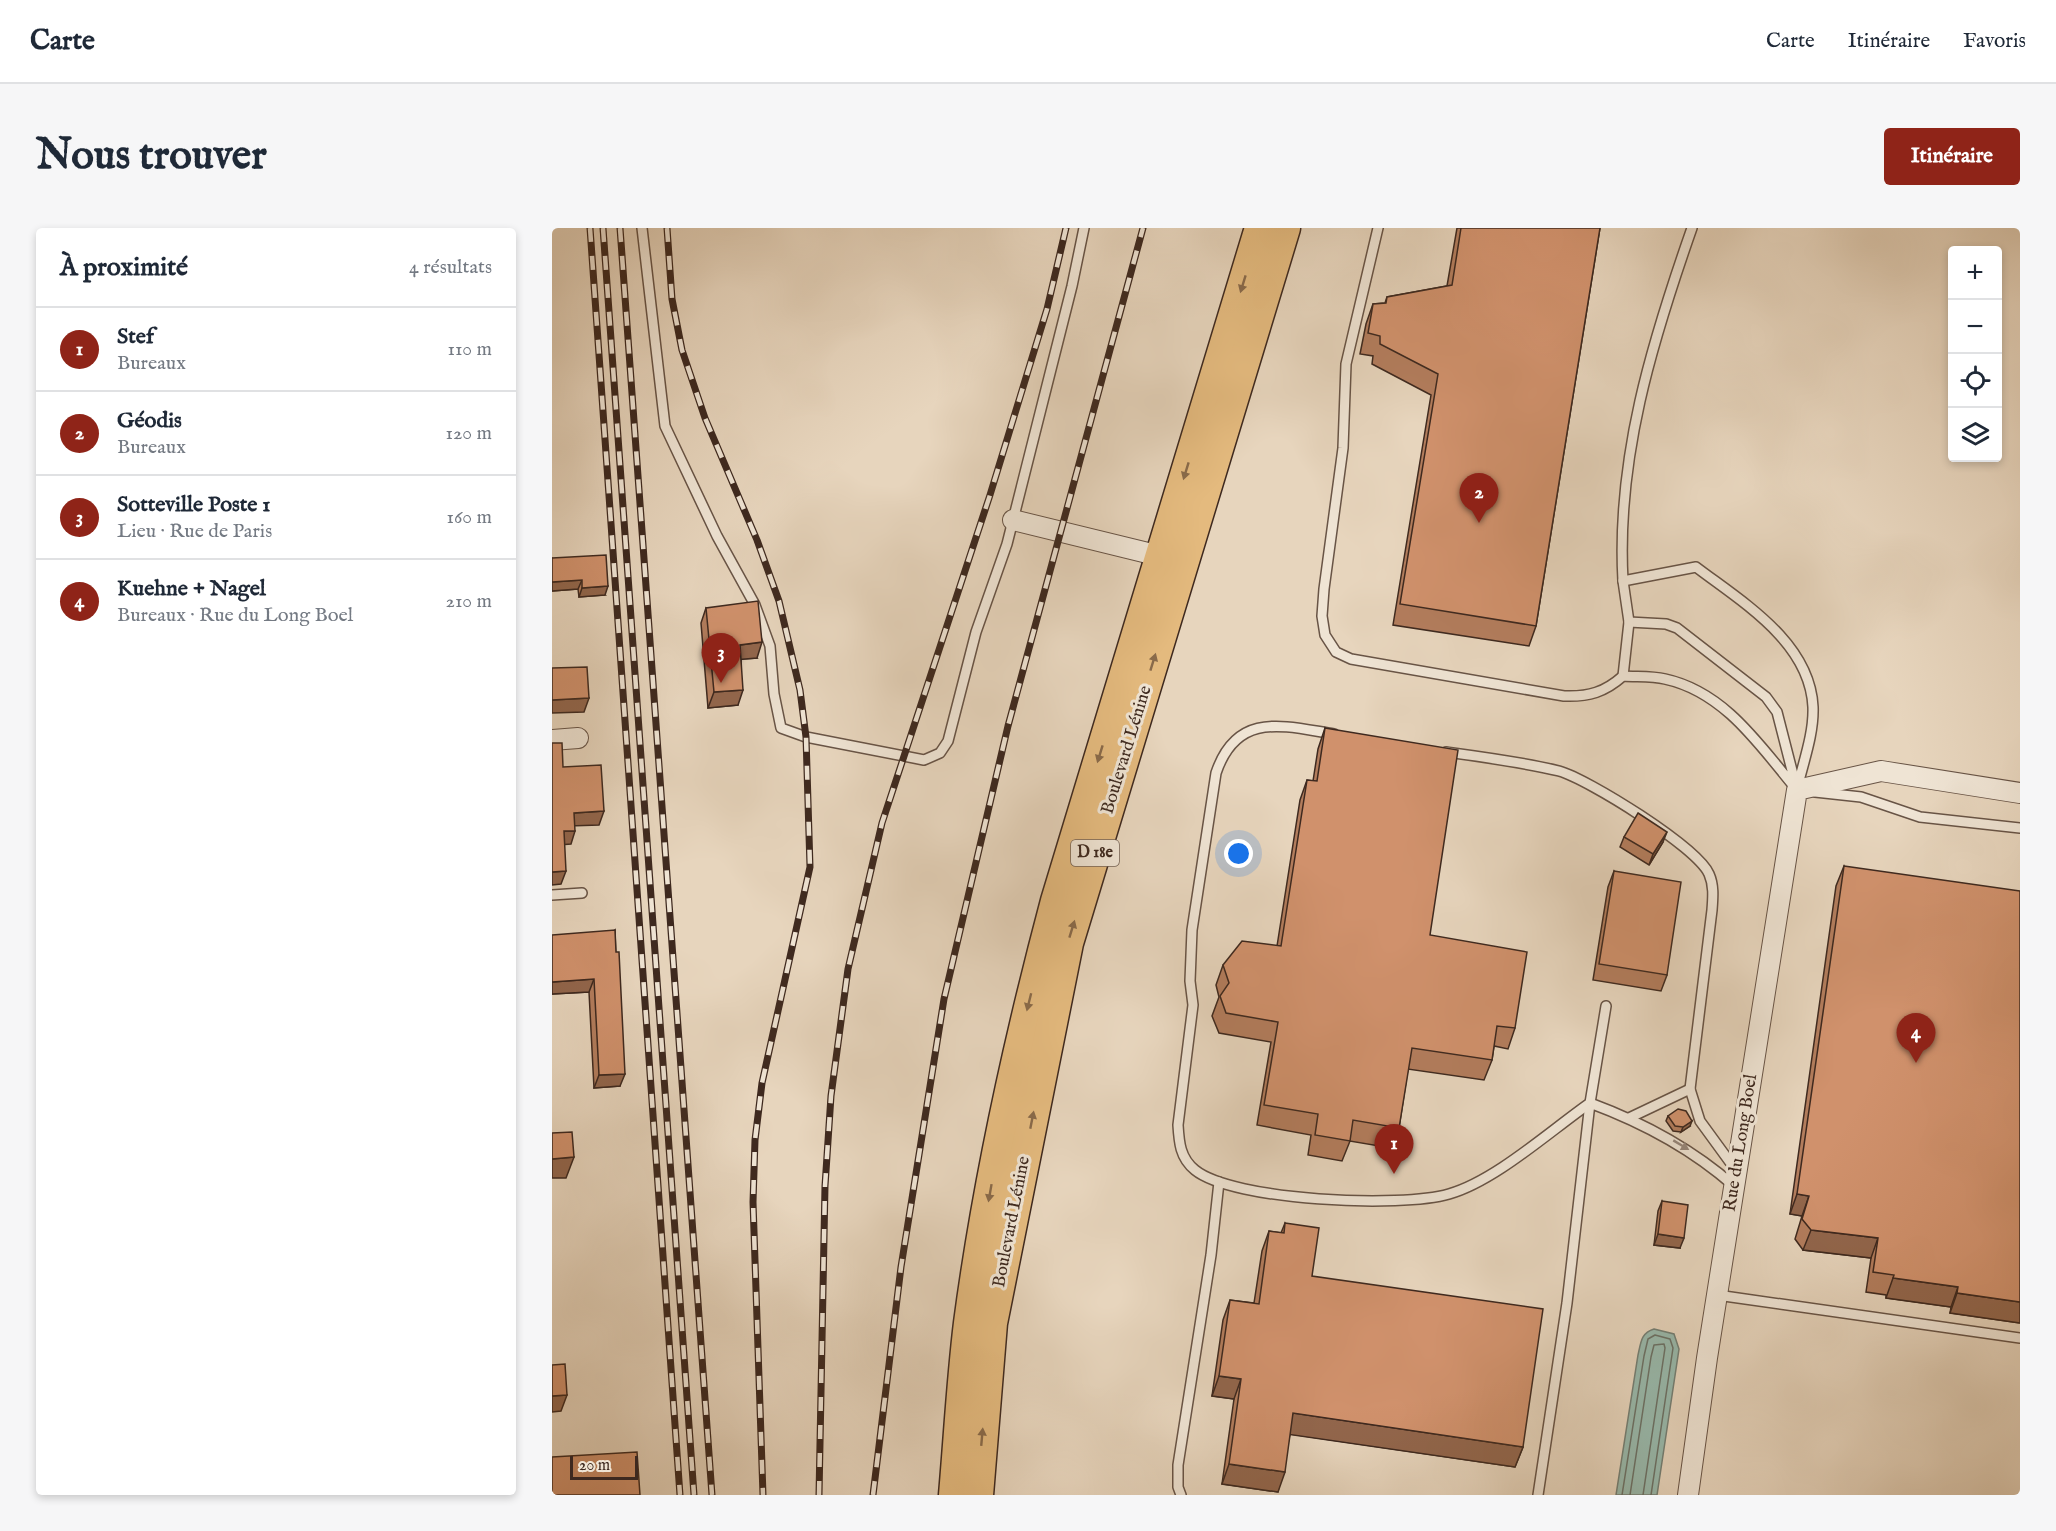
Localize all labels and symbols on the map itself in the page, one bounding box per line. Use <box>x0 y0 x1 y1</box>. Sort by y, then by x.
one-way arrow <box>1238 275 1247 293</box>
one-way arrow <box>1181 462 1190 480</box>
pin: 2 <box>1460 474 1498 523</box>
pin: 3 <box>702 634 740 683</box>
one-way arrow <box>1149 653 1158 671</box>
street label: Boulevard Lénine <box>1097 683 1157 817</box>
one-way arrow <box>1095 745 1104 763</box>
your location <box>1224 839 1253 868</box>
road number: D 18e <box>1071 840 1119 866</box>
one-way arrow <box>1068 920 1077 938</box>
one-way arrow <box>1024 993 1034 1011</box>
pin: 4 <box>1896 1014 1936 1063</box>
street label: Rue du Long Boel <box>1719 1073 1763 1213</box>
one-way arrow <box>1028 1110 1037 1129</box>
pin: 1 <box>1374 1124 1414 1174</box>
one-way arrow <box>1673 1140 1690 1150</box>
street label: Boulevard Lénine <box>988 1154 1036 1290</box>
one-way arrow <box>985 1184 994 1203</box>
one-way arrow <box>978 1427 987 1446</box>
scale bar <box>570 1453 638 1480</box>

